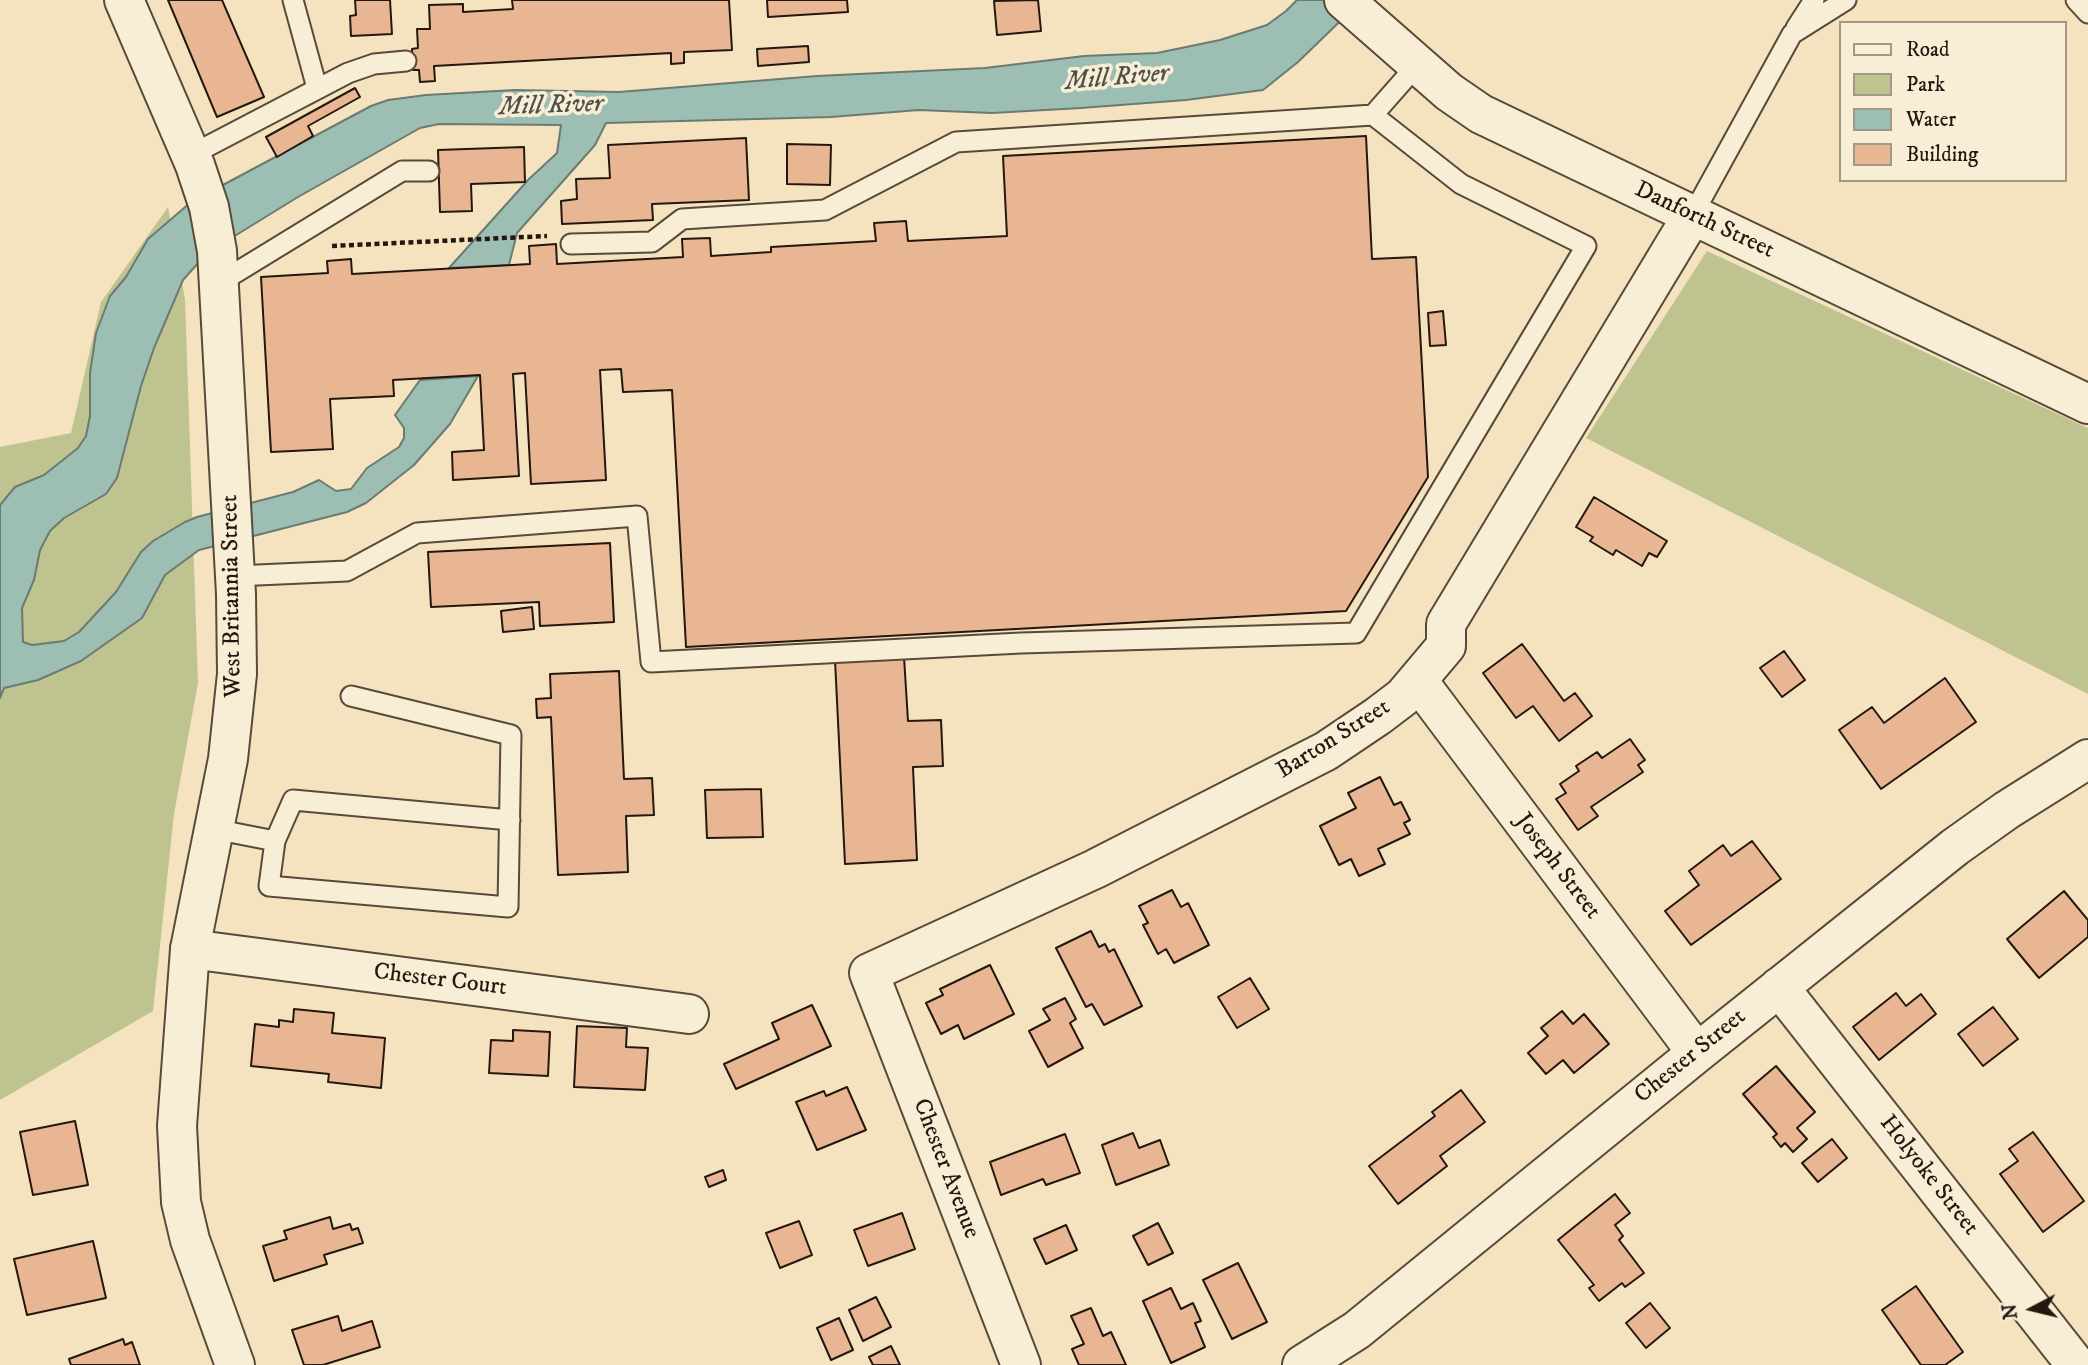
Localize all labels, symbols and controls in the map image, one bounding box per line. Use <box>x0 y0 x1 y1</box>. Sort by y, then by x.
legend <box>1840 21 2067 182</box>
text: Road <box>1906 37 1950 63</box>
water label: Mill River <box>1064 59 1170 99</box>
text: Park <box>1906 72 1945 98</box>
water label: Mill River <box>498 90 604 124</box>
text: Water <box>1906 107 1956 133</box>
text: Building <box>1906 142 1978 168</box>
street label: Danforth Street <box>1630 176 1778 266</box>
street label: West Britannia Street <box>217 494 249 698</box>
street label: Barton Street <box>1272 694 1396 786</box>
street label: Joseph Street <box>1508 808 1606 926</box>
street label: Chester Court <box>372 959 508 1003</box>
street label: Chester Street <box>1630 1003 1752 1111</box>
street label: Chester Avenue <box>905 1095 985 1243</box>
street label: Holyoke Street <box>1872 1110 1984 1242</box>
north arrow <box>1997 1274 2067 1344</box>
text: N <box>1998 1302 2023 1321</box>

